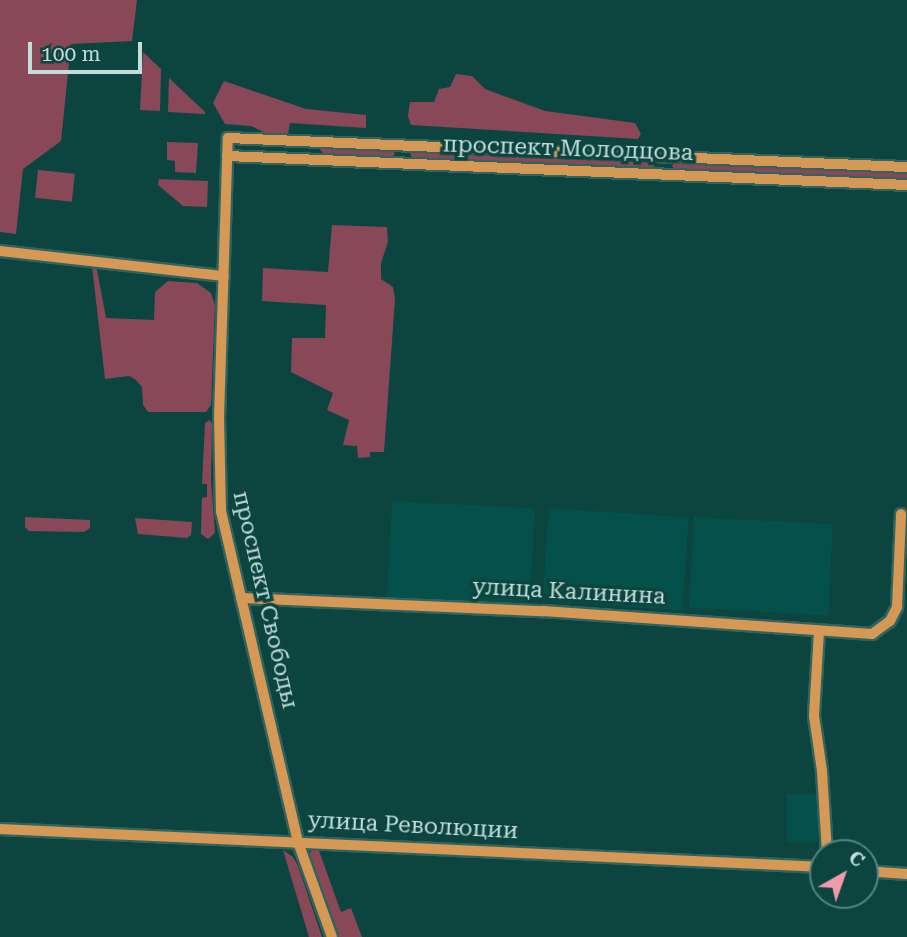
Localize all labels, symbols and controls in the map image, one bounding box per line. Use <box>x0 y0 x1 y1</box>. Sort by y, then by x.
scale bar <box>32 28 145 72</box>
text: 100 m <box>41 42 101 66</box>
street label: проспект Молодцова <box>442 131 694 167</box>
street label: проспект Свободы <box>227 489 303 711</box>
street label: улица Калинина <box>472 573 666 611</box>
street label: улица Революции <box>307 807 519 845</box>
north arrow <box>809 839 879 909</box>
text: С <box>844 846 869 872</box>

